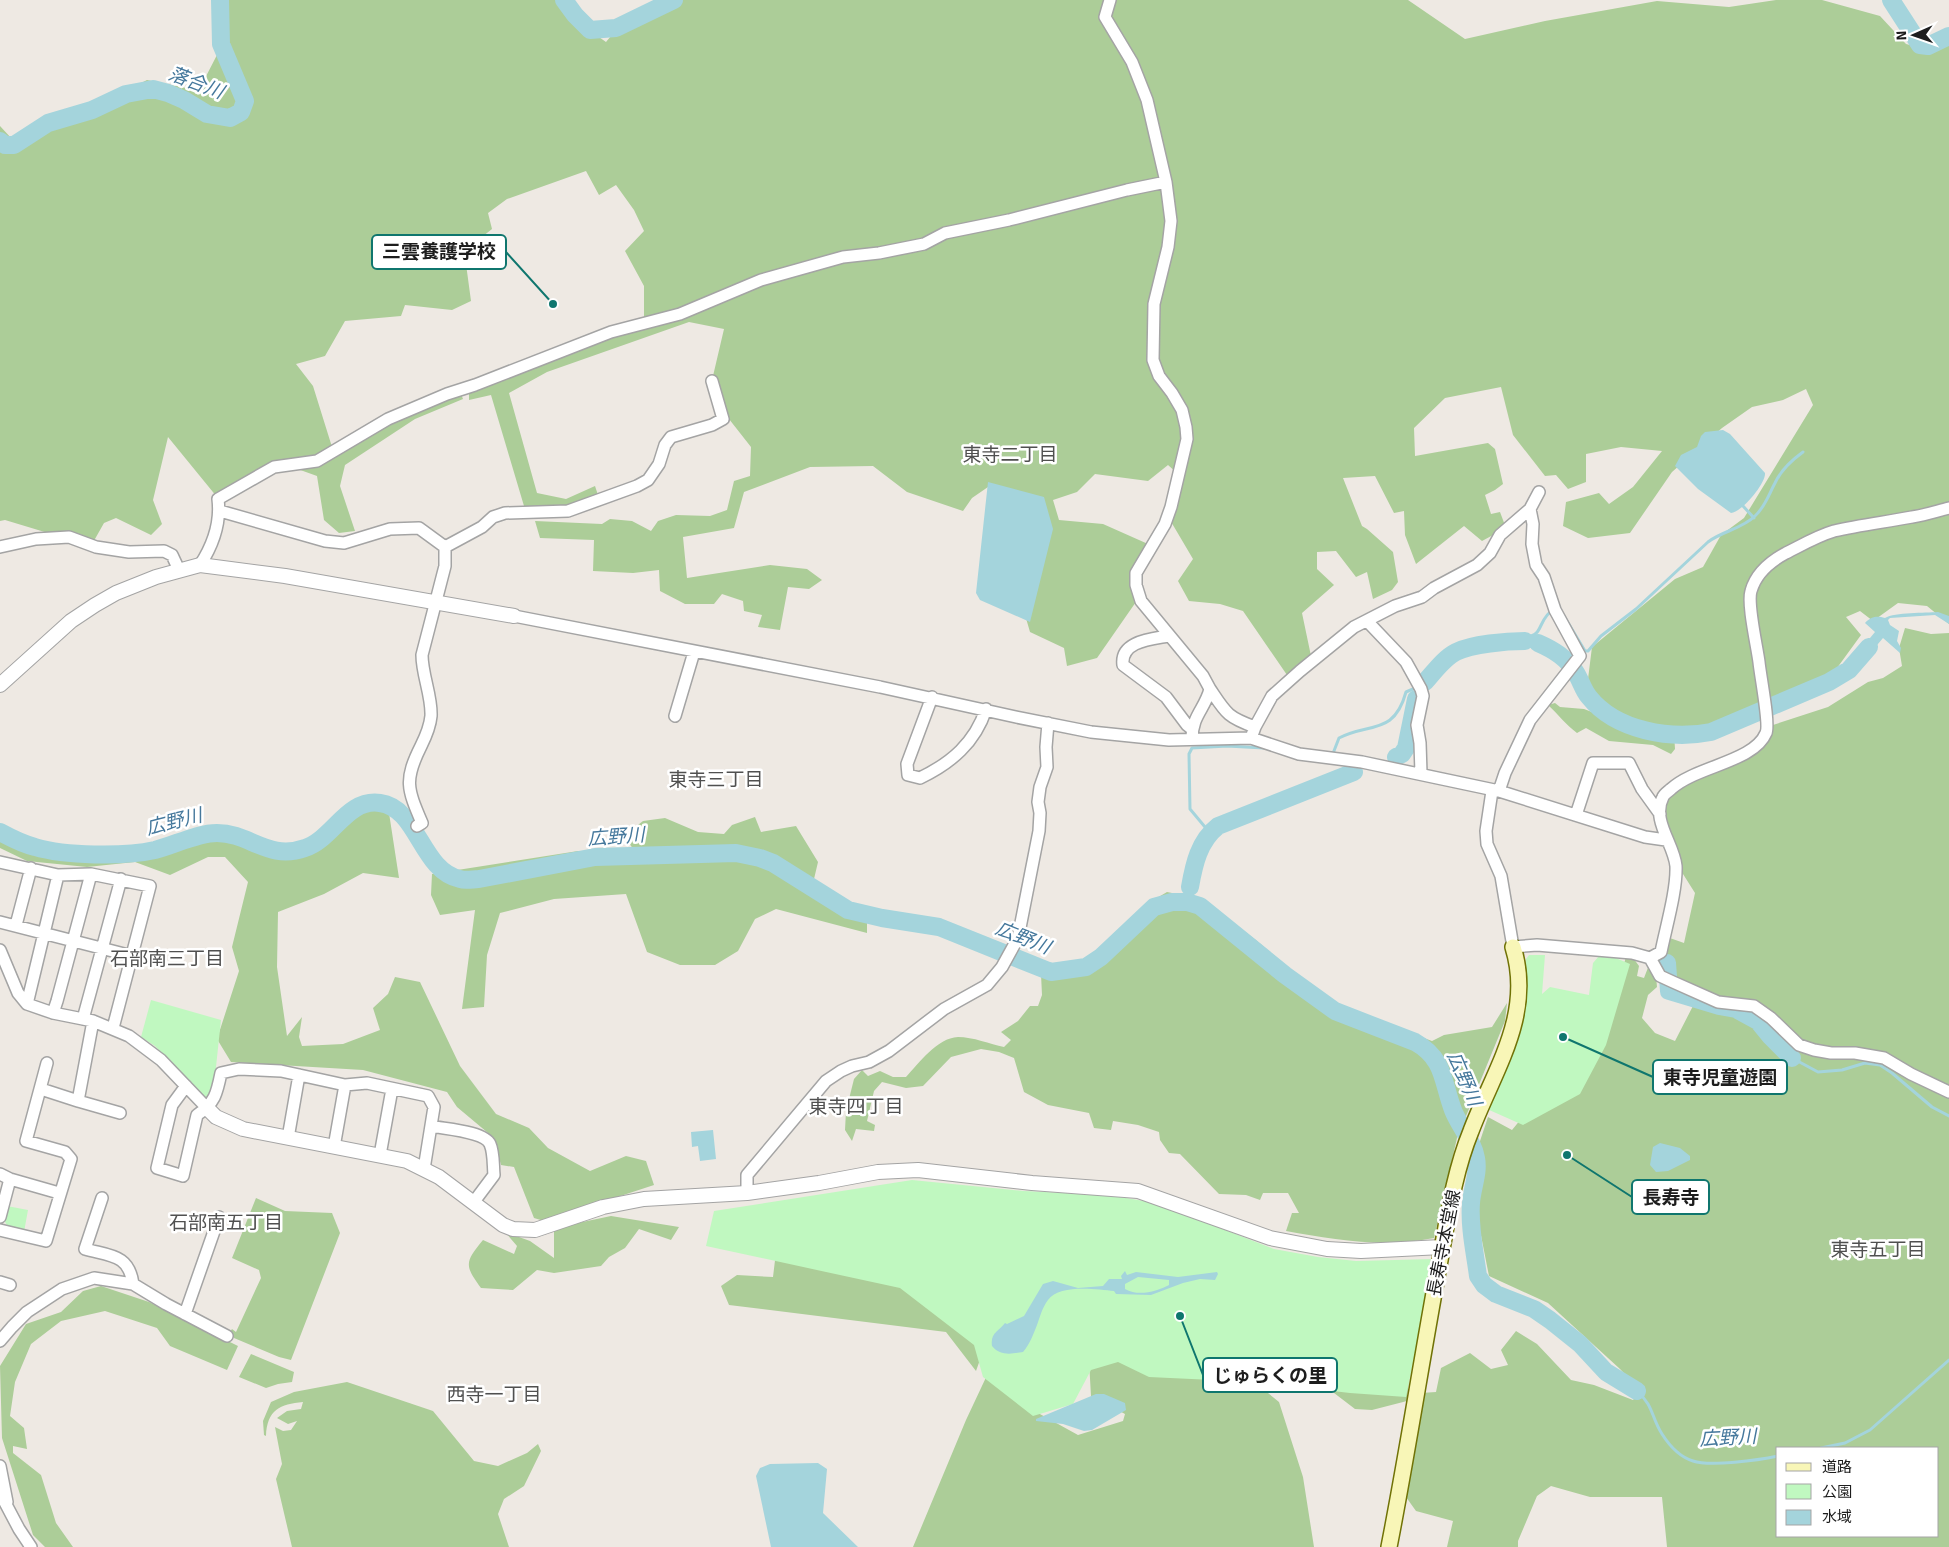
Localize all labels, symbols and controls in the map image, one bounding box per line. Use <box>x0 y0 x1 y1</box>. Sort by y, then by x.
north arrow <box>1889 10 1939 60</box>
text: N <box>1893 30 1910 41</box>
water label: 落合川 <box>165 62 229 105</box>
callout: 三雲養護学校 <box>372 235 506 269</box>
text: 三雲養護学校 <box>382 240 496 264</box>
district label: 東寺二丁目 <box>962 443 1058 467</box>
district label: 東寺三丁目 <box>668 768 764 792</box>
water label: 広野川 <box>143 803 206 841</box>
water label: 広野川 <box>587 823 647 851</box>
water label: 広野川 <box>992 916 1056 961</box>
district label: 石部南三丁目 <box>110 947 224 971</box>
water label: 広野川 <box>1442 1048 1487 1112</box>
callout: 東寺児童遊園 <box>1653 1060 1787 1094</box>
text: 東寺児童遊園 <box>1663 1066 1777 1090</box>
district label: 東寺四丁目 <box>808 1095 904 1119</box>
callout: 長寿寺 <box>1632 1180 1709 1214</box>
text: 長寿寺 <box>1642 1186 1700 1210</box>
street label: 長寿寺本堂線 <box>1423 1188 1465 1298</box>
district label: 石部南五丁目 <box>169 1211 283 1235</box>
district label: 東寺五丁目 <box>1830 1238 1926 1262</box>
callout: じゅらくの里 <box>1203 1358 1337 1392</box>
text: じゅらくの里 <box>1213 1364 1327 1388</box>
district label: 西寺一丁目 <box>446 1383 542 1407</box>
water label: 広野川 <box>1699 1424 1759 1451</box>
legend <box>1776 1447 1939 1537</box>
text: 道路 <box>1822 1458 1852 1476</box>
text: 公園 <box>1822 1483 1852 1501</box>
text: 水域 <box>1822 1508 1852 1526</box>

